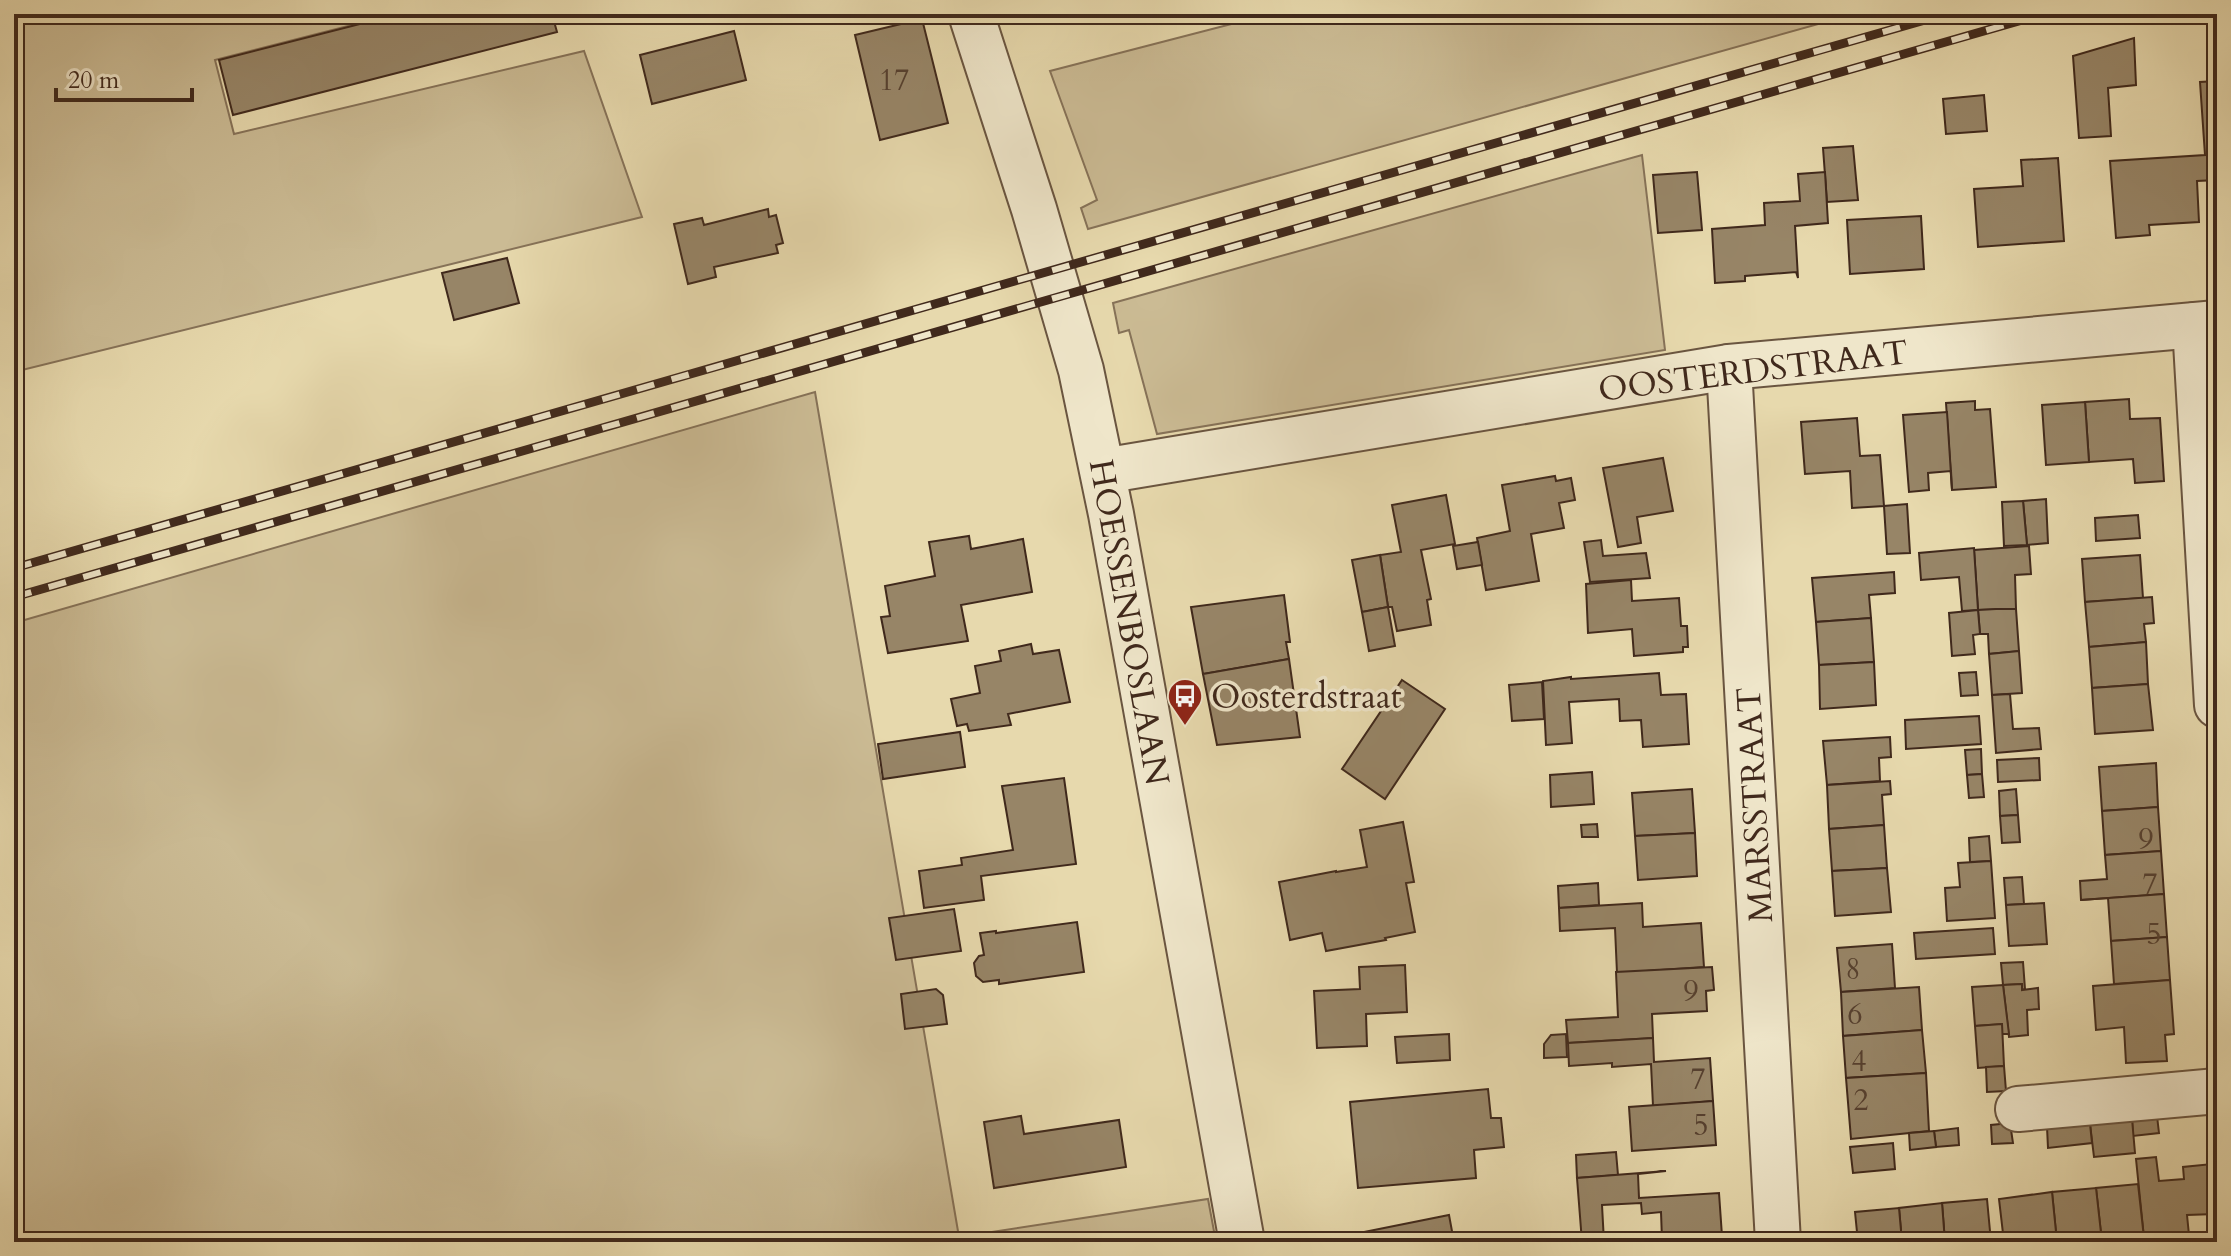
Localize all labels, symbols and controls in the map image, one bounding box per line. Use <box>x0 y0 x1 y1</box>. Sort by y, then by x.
scale bar <box>56 52 192 102</box>
house number: 17 <box>879 60 909 101</box>
text: 20 m <box>68 64 120 97</box>
street label: OOSTERDSTRAAT <box>1596 329 1911 413</box>
street label: HOESSENBOSLAAN <box>1078 456 1180 789</box>
place label: Oosterdstraat <box>1211 674 1402 720</box>
bus stop icon: Oosterdstraat <box>1166 677 1204 727</box>
street label: MARSSTRAAT <box>1726 686 1784 924</box>
house number: 9 <box>2138 819 2154 860</box>
house number: 7 <box>2142 864 2158 905</box>
house number: 5 <box>2146 914 2162 955</box>
house number: 8 <box>1845 949 1861 990</box>
house number: 9 <box>1683 971 1699 1012</box>
house number: 6 <box>1847 994 1863 1035</box>
house number: 4 <box>1851 1041 1867 1082</box>
house number: 7 <box>1690 1059 1706 1100</box>
house number: 2 <box>1853 1080 1869 1121</box>
house number: 5 <box>1693 1105 1709 1146</box>

